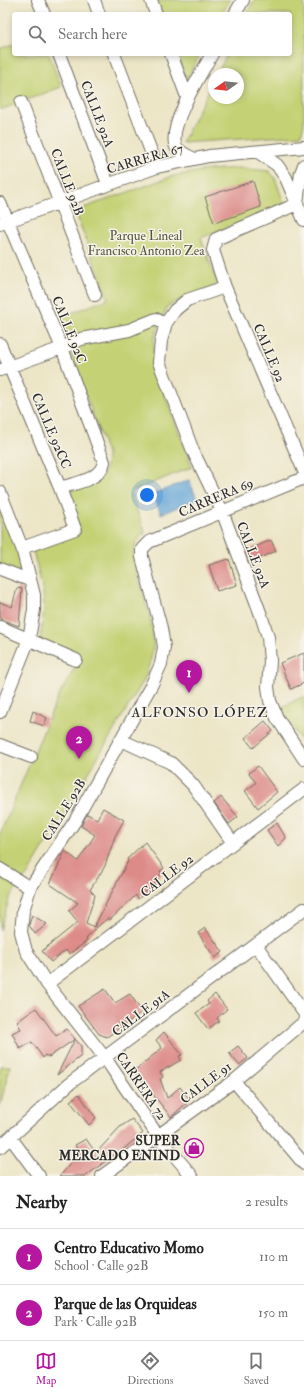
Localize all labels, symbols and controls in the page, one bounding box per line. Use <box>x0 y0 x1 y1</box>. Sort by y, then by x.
search box <box>12 12 292 56</box>
icon: search <box>26 23 48 45</box>
text: Search here <box>58 25 127 44</box>
north arrow <box>208 68 244 104</box>
street label: CALLE 92A <box>77 78 117 150</box>
street label: CARRERA 67 <box>105 140 185 178</box>
street label: CALLE 92B <box>47 146 87 218</box>
park label: Parque Lineal Francisco Antonio Zea <box>88 228 205 259</box>
street label: CALLE 92C <box>48 294 90 366</box>
street label: CALLE 92 <box>250 321 289 385</box>
street label: CALLE 92CC <box>28 391 74 471</box>
street label: CARRERA 69 <box>176 475 256 521</box>
your location <box>137 485 157 505</box>
street label: CALLE 92A <box>233 519 273 591</box>
pin: 1 <box>176 660 202 693</box>
district label: ALFONSO LÓPEZ <box>131 704 268 721</box>
pin: 2 <box>66 726 92 759</box>
street label: CALLE 92B <box>39 776 89 844</box>
street label: CALLE 92 <box>137 851 197 901</box>
street label: CALLE 91A <box>109 986 174 1040</box>
street label: CARRERA 72 <box>112 1049 170 1123</box>
street label: CALLE 91 <box>177 1058 235 1107</box>
place label: SUPER MERCADO ENIND <box>58 1133 181 1164</box>
shop icon: SUPER MERCADO ENIND <box>183 1137 205 1159</box>
text: Nearby <box>16 1192 67 1213</box>
text: 2 results <box>245 1194 288 1210</box>
text: Centro Educativo Momo <box>54 1239 204 1258</box>
text: 1 <box>27 1249 31 1265</box>
text: 110 m <box>259 1249 288 1265</box>
text: School · Calle 92B <box>54 1258 148 1274</box>
text: Parque de las Orquideas <box>54 1295 197 1314</box>
text: 2 <box>26 1305 32 1321</box>
text: 150 m <box>258 1305 288 1321</box>
text: Park · Calle 92B <box>54 1314 137 1330</box>
tab: Map <box>35 1350 57 1387</box>
tab: Directions <box>127 1350 174 1387</box>
tab: Saved <box>244 1350 269 1387</box>

